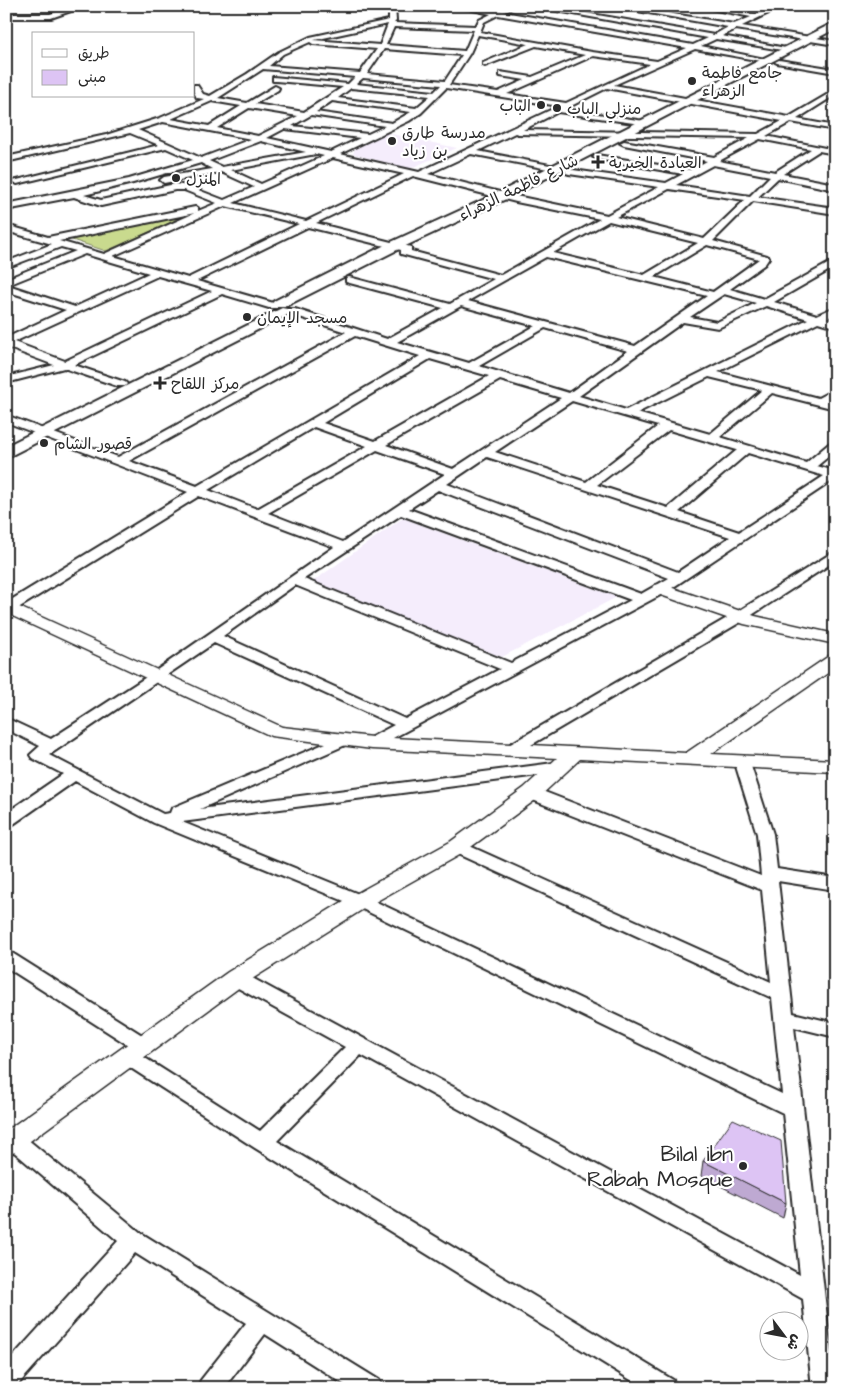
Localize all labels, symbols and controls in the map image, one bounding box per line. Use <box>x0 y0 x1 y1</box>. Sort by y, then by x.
legend <box>32 32 195 98</box>
text: طريق <box>78 43 110 64</box>
place label: جامع فاطمة الزهراء <box>702 62 782 102</box>
text: مبنى <box>78 67 106 88</box>
marker: جامع فاطمة الزهراء <box>686 75 698 87</box>
place label: الباب <box>499 95 531 117</box>
place label: منزلي الباب <box>567 98 641 123</box>
marker: الباب <box>535 99 547 111</box>
marker: منزلي الباب <box>551 102 563 114</box>
place label: مدرسة طارق بن زياد <box>402 122 486 162</box>
marker: مدرسة طارق بن زياد <box>386 135 398 147</box>
street label: شارع فاطمة الزهراء <box>455 149 582 226</box>
place label: العيادة الخيرية <box>609 152 702 174</box>
marker: العيادة الخيرية <box>591 155 605 169</box>
place label: المنزل <box>186 168 221 190</box>
marker: المنزل <box>170 172 182 184</box>
place label: مسجد الإيمان <box>257 307 347 329</box>
marker: مسجد الإيمان <box>241 311 253 323</box>
place label: مركز اللقاح <box>171 373 239 395</box>
marker: مركز اللقاح <box>153 376 167 390</box>
place label: قصور الشام <box>54 433 132 456</box>
marker: قصور الشام <box>38 437 50 449</box>
place label: Bilal ibn Rabah Mosque <box>587 1139 733 1195</box>
marker: Bilal ibn Rabah Mosque <box>737 1160 749 1172</box>
north arrow <box>758 1312 808 1362</box>
text: ش <box>782 1331 807 1354</box>

